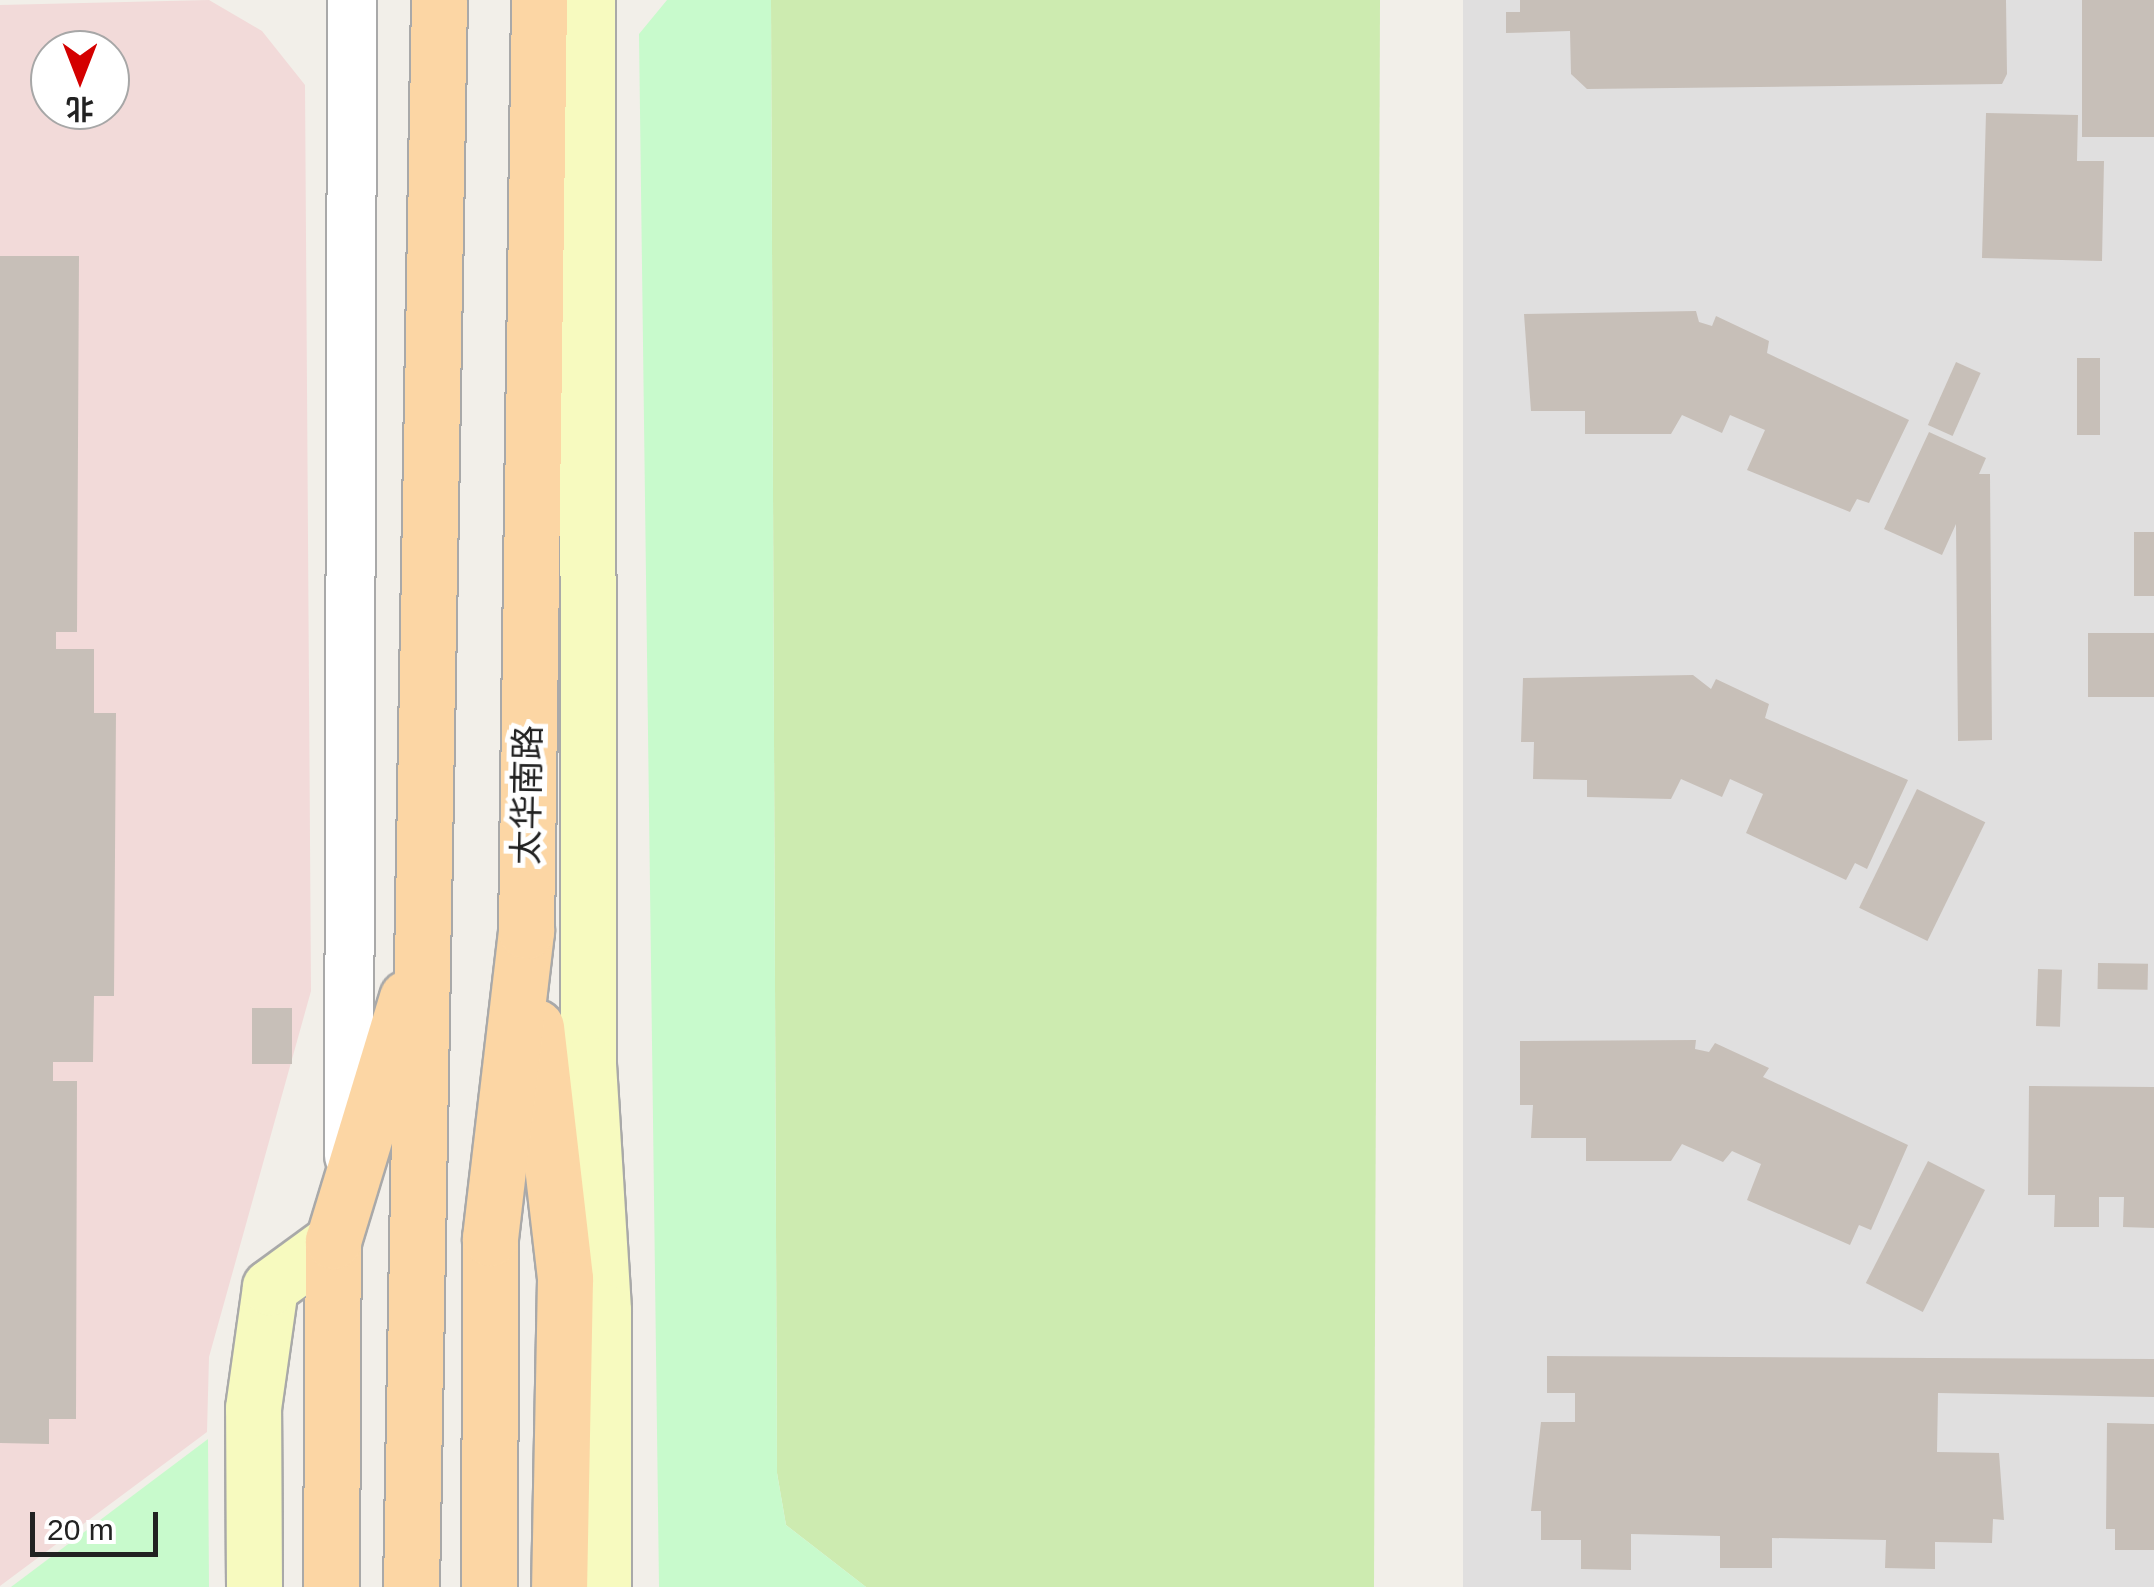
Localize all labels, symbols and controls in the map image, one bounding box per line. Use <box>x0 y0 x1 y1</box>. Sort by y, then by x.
north arrow <box>30 30 130 130</box>
text: 北 <box>66 93 94 124</box>
street label: 太华南路 <box>505 725 549 865</box>
scale bar <box>35 1492 162 1554</box>
text: 20 m <box>47 1513 114 1546</box>

